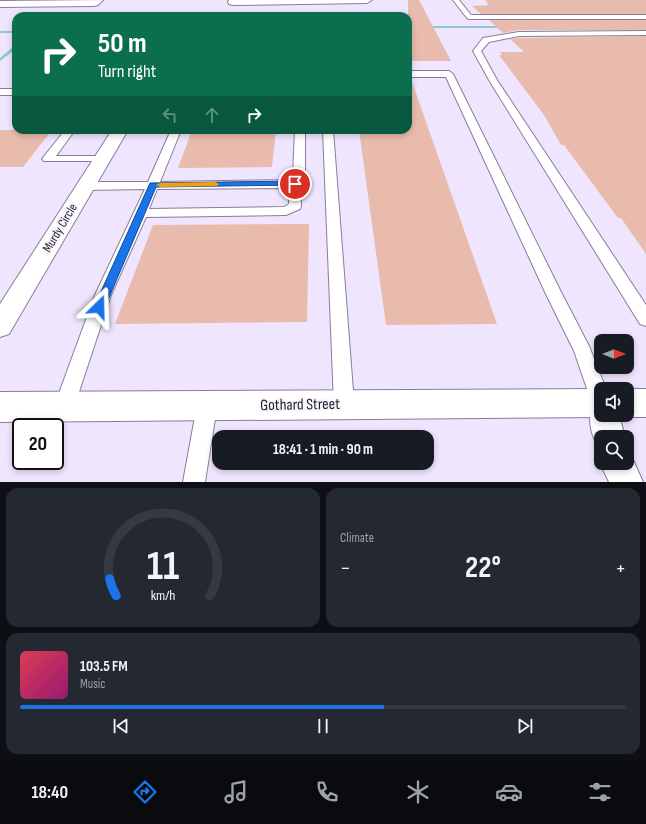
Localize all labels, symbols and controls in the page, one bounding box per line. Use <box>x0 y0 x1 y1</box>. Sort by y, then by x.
text: 50 m <box>98 27 147 60</box>
icon: right <box>32 28 84 80</box>
text: Turn right <box>98 61 156 82</box>
icon: left <box>159 104 181 126</box>
icon: ahead <box>201 104 223 126</box>
icon: right <box>243 104 265 126</box>
pin <box>278 167 312 201</box>
icon: arrive <box>284 173 306 195</box>
street label: Murdy Circle <box>39 201 81 255</box>
position arrow <box>78 286 120 328</box>
north arrow <box>594 334 634 374</box>
map controls <box>594 334 634 470</box>
button: sound <box>594 382 634 422</box>
street label: Gothard Street <box>260 395 340 415</box>
speed limit sign: 20 <box>12 418 64 470</box>
button: search <box>594 430 634 470</box>
text: 18:41 · 1 min · 90 m <box>273 440 373 459</box>
text: Climate <box>340 530 374 546</box>
text: 11 <box>147 541 179 590</box>
text: 22° <box>465 550 501 586</box>
text: − <box>340 555 351 582</box>
text: + <box>615 555 626 582</box>
text: km/h <box>151 586 175 603</box>
text: 103.5 FM <box>80 657 128 676</box>
text: Music <box>80 676 105 692</box>
icon: previous <box>110 715 132 737</box>
icon: pause <box>312 715 334 737</box>
icon: next <box>514 715 536 737</box>
icon: directions <box>131 778 159 806</box>
icon: music <box>222 778 250 806</box>
icon: phone <box>313 778 341 806</box>
icon: climate <box>404 778 432 806</box>
icon: car <box>495 778 523 806</box>
icon: filters <box>586 778 614 806</box>
text: 18:40 <box>32 782 68 803</box>

